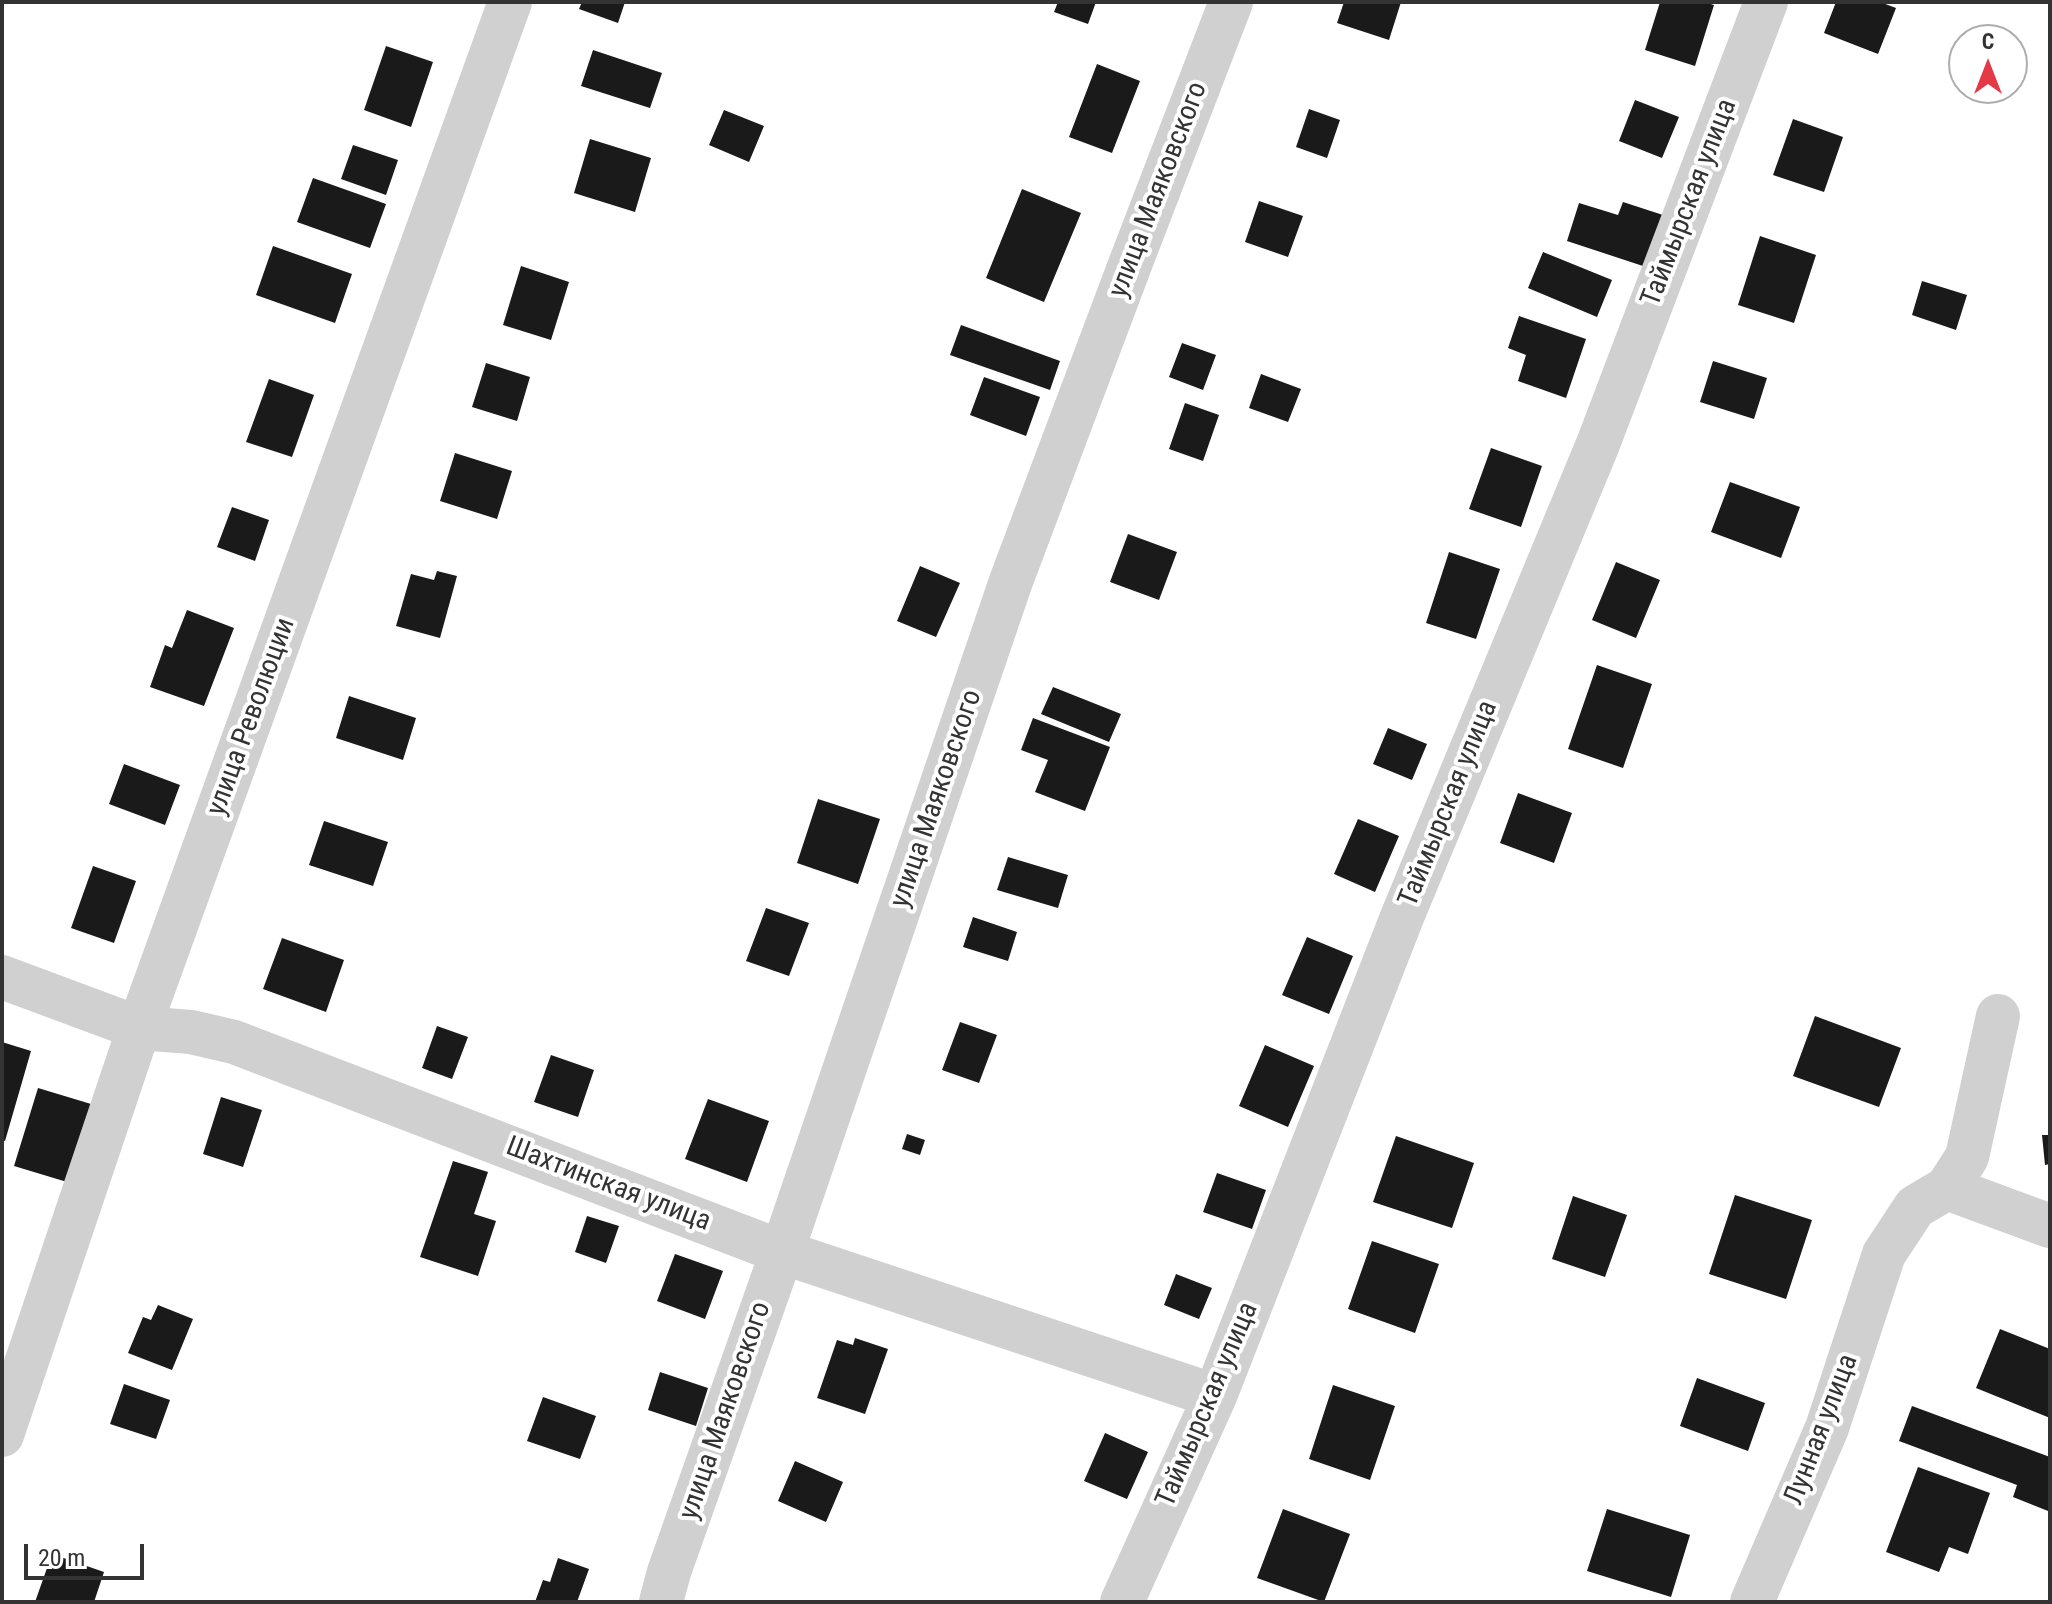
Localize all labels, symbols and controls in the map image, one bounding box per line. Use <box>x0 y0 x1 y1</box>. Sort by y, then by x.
north arrow <box>1948 24 2028 104</box>
text: С <box>1982 29 1994 54</box>
street label: улица Маяковского <box>1102 78 1216 302</box>
street label: Таймырская улица <box>1635 95 1745 311</box>
street label: улица Революции <box>201 614 303 820</box>
street label: улица Маяковского <box>884 686 990 912</box>
street label: Таймырская улица <box>1392 696 1506 912</box>
street label: Шахтинская улица <box>501 1131 715 1239</box>
street label: улица Маяковского <box>673 1298 779 1524</box>
street label: Таймырская улица <box>1150 1298 1266 1512</box>
street label: Лунная улица <box>1778 1350 1866 1510</box>
scale bar <box>28 1528 148 1578</box>
text: 20 m <box>38 1544 85 1572</box>

